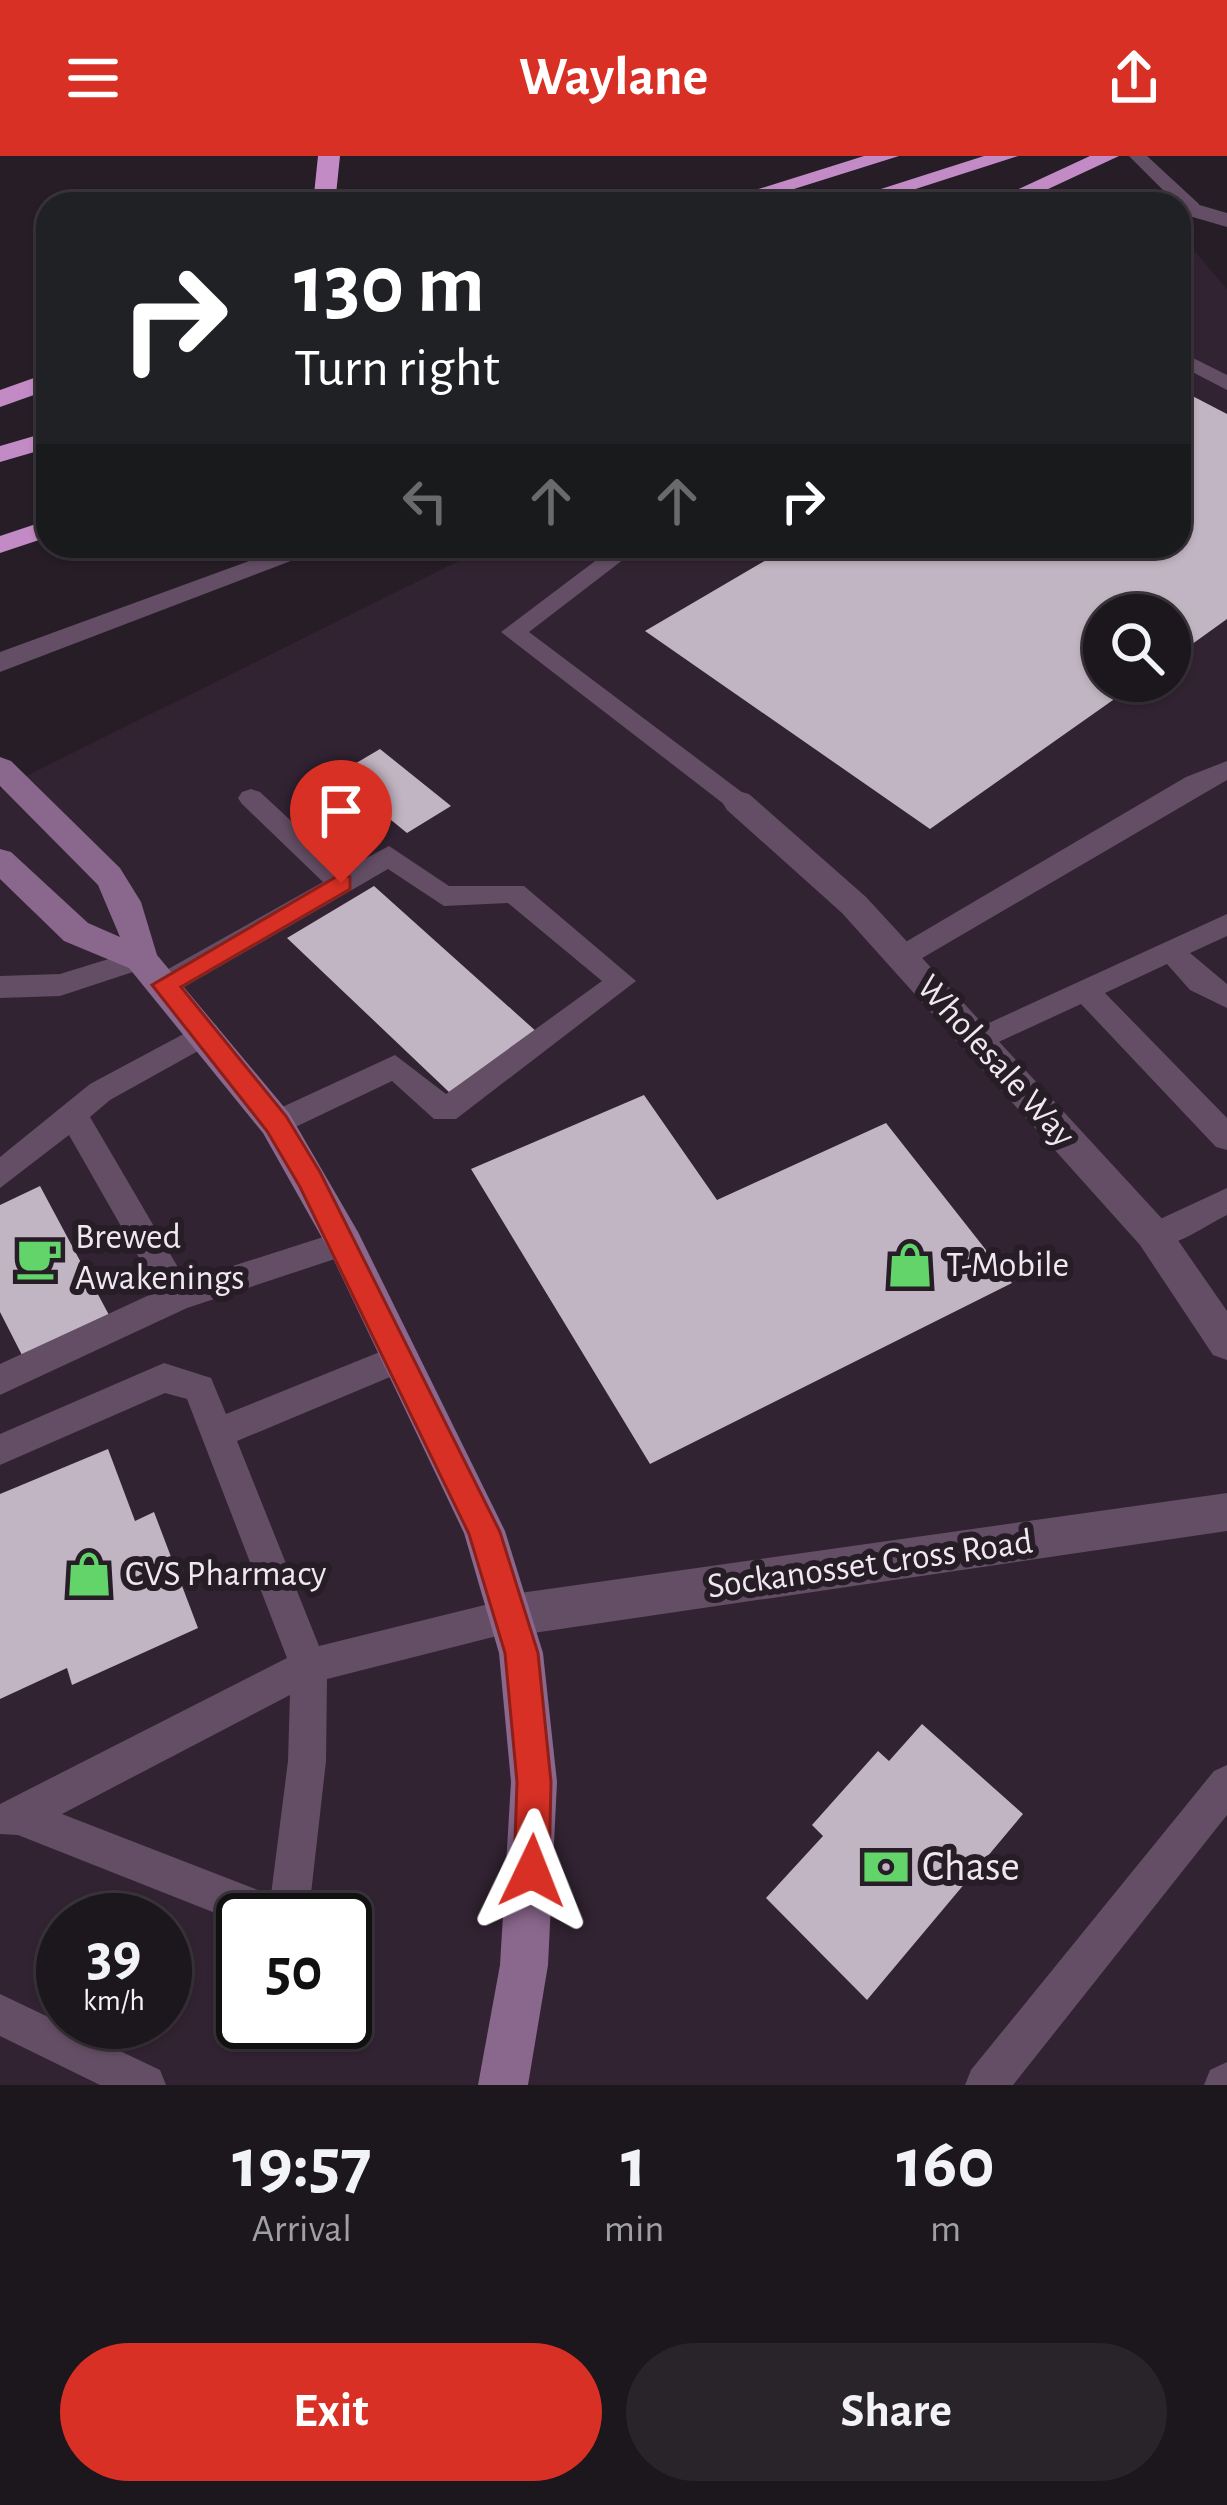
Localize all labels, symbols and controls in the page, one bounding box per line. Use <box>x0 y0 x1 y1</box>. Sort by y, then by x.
icon: menu <box>60 45 126 111</box>
icon: share <box>1101 45 1167 111</box>
text: Waylane <box>519 51 708 105</box>
icon: right <box>96 240 252 396</box>
text: 130 m <box>294 244 485 328</box>
text: Turn right <box>294 342 500 396</box>
icon: left <box>392 468 458 534</box>
icon: ahead <box>518 468 584 534</box>
icon: ahead <box>644 468 710 534</box>
icon: right <box>770 468 836 534</box>
map controls <box>1083 594 1191 702</box>
button: search <box>1083 594 1191 702</box>
pin <box>290 760 392 883</box>
icon: arrive <box>308 778 374 844</box>
street label: Wholesale Way <box>910 968 1082 1154</box>
place label: Brewed Awakenings <box>75 1219 245 1296</box>
cafe icon: Brewed Awakenings <box>14 1233 64 1283</box>
shop icon: T-Mobile <box>885 1240 935 1290</box>
place label: T-Mobile <box>946 1247 1069 1283</box>
street label: Sockanosset Cross Road <box>705 1523 1035 1605</box>
shop icon: CVS Pharmacy <box>64 1549 114 1599</box>
place label: CVS Pharmacy <box>125 1556 326 1592</box>
position arrow <box>469 1808 595 1934</box>
bank icon: Chase <box>861 1842 911 1892</box>
place label: Chase <box>922 1846 1020 1888</box>
speed limit sign: 50 <box>216 1893 372 2049</box>
text: 39 <box>87 1926 141 1986</box>
text: km/h <box>83 1986 145 2016</box>
text: 19:57 <box>232 2128 372 2200</box>
text: 1 <box>621 2128 647 2200</box>
text: 160 <box>897 2128 995 2200</box>
text: Arrival <box>252 2210 352 2249</box>
text: min <box>604 2210 664 2249</box>
text: m <box>930 2210 961 2249</box>
button: Exit <box>60 2343 602 2481</box>
button: Share <box>626 2343 1167 2481</box>

